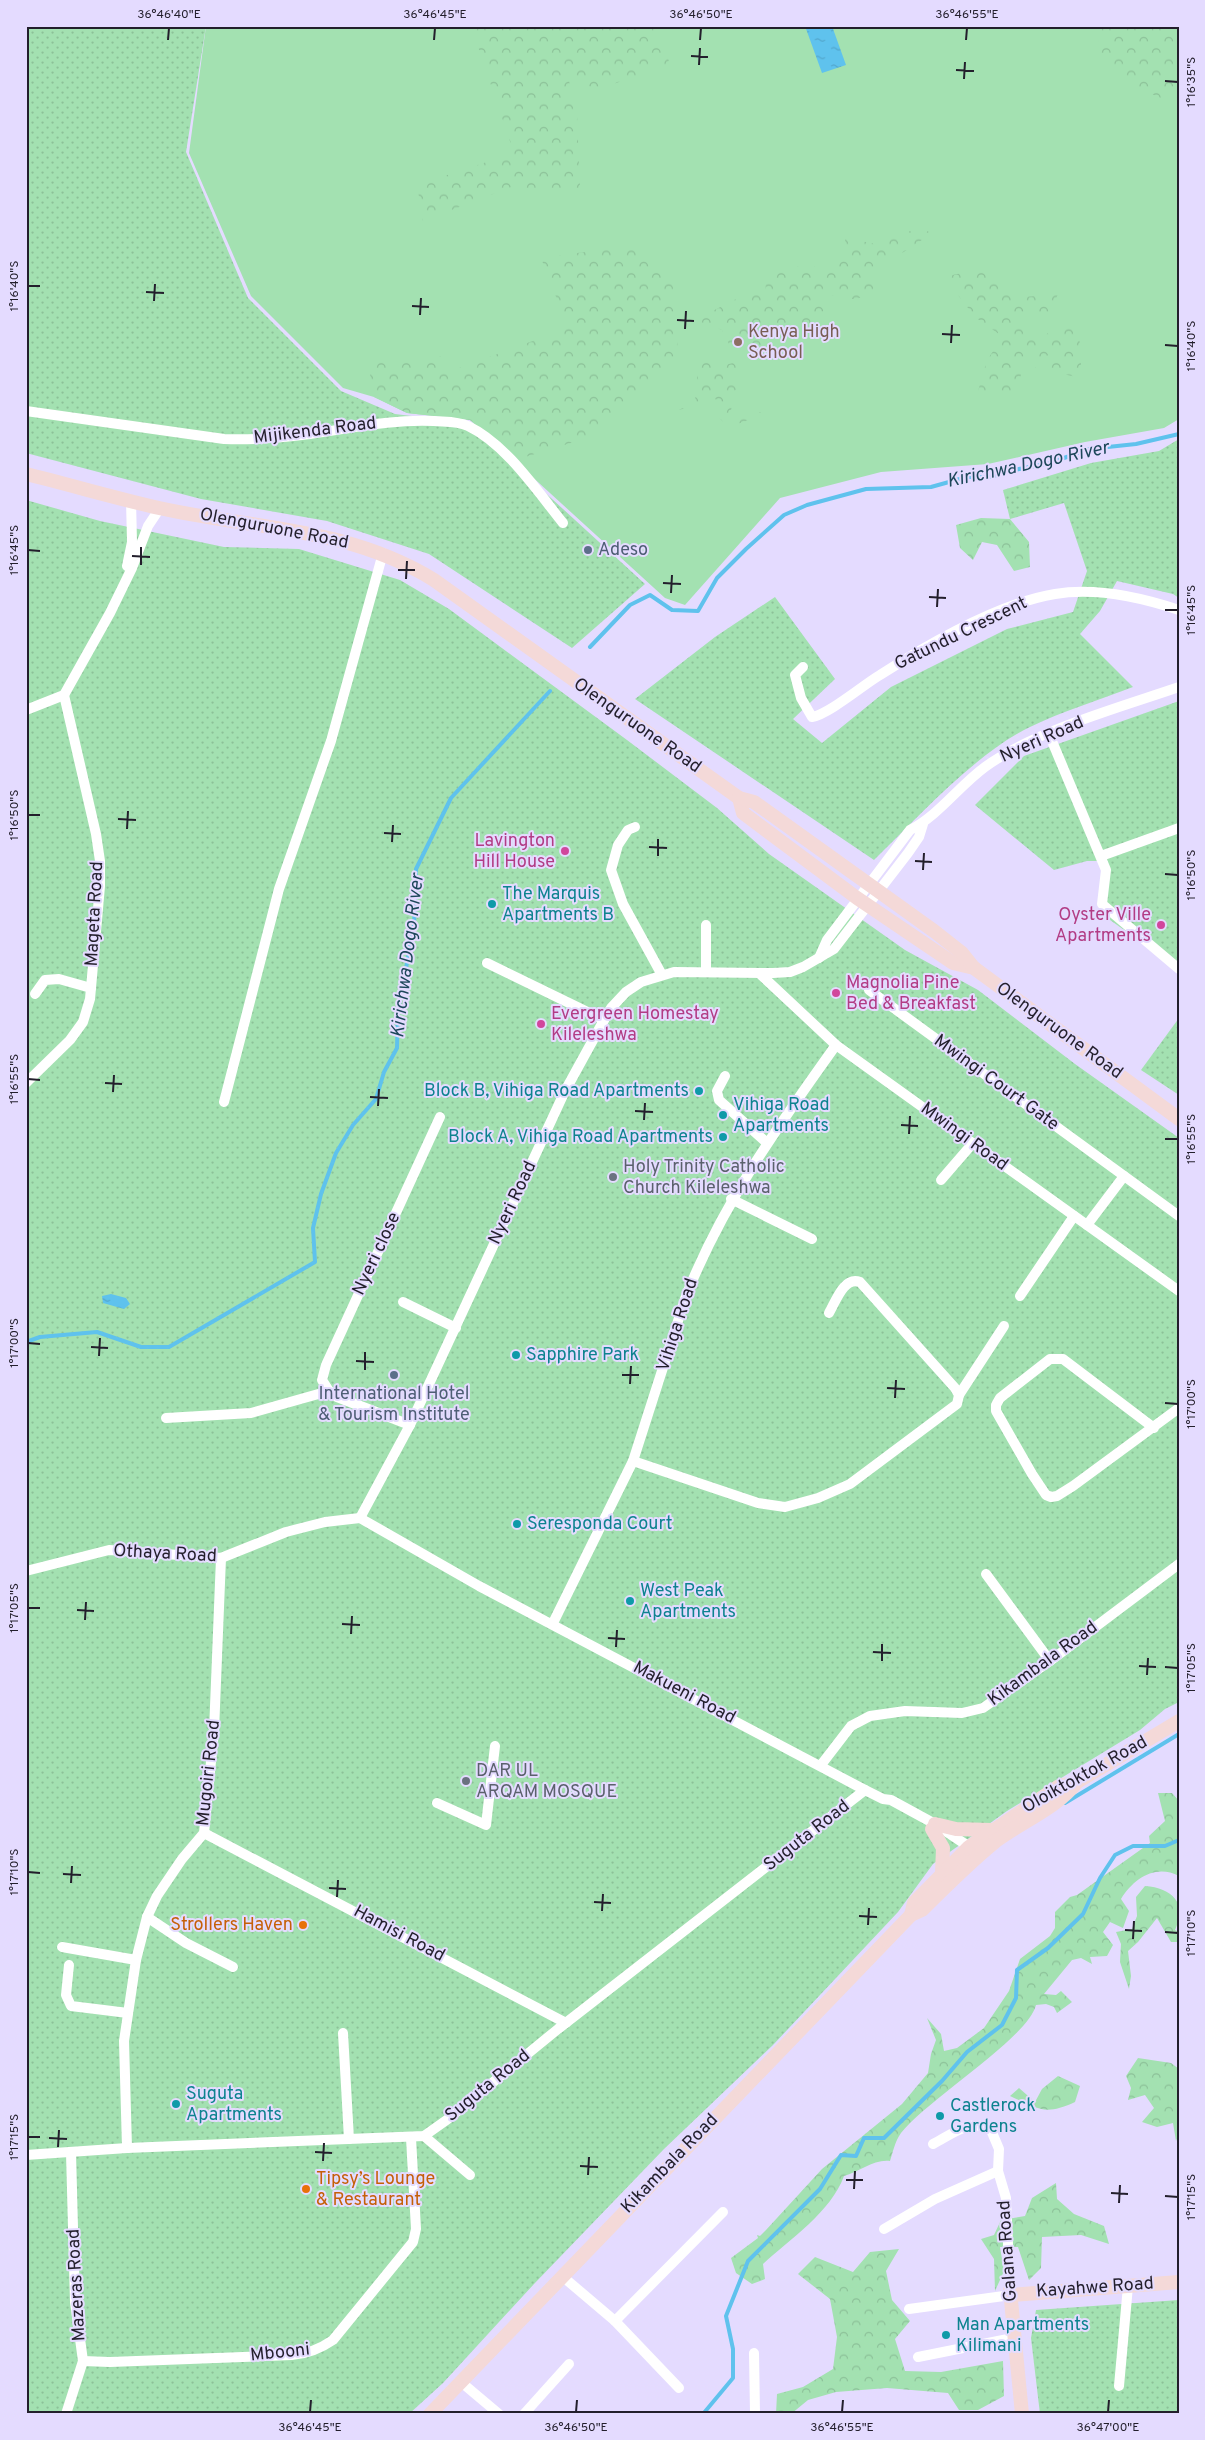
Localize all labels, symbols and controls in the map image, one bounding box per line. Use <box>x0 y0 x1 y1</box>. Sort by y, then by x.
text: 36°46'40"E <box>137 7 201 23</box>
text: 36°46'45"E <box>403 7 467 23</box>
text: 36°46'50"E <box>669 7 733 23</box>
text: 36°46'55"E <box>935 7 999 23</box>
text: 1°16'35"S <box>1184 57 1200 107</box>
text: 1°16'40"S <box>7 261 23 311</box>
place label: Kenya High School <box>748 321 840 365</box>
text: 1°16'40"S <box>1184 321 1200 371</box>
marker: Kenya High School <box>732 336 744 348</box>
street label: Mijikenda Road <box>252 412 378 450</box>
water label: Kirichwa Dogo River <box>945 436 1113 494</box>
street label: Olenguruone Road <box>198 503 350 555</box>
text: 1°16'45"S <box>7 525 23 575</box>
place label: Adeso <box>598 539 648 562</box>
marker: Adeso <box>582 544 594 556</box>
text: 1°16'45"S <box>1184 585 1200 635</box>
street label: Gatundu Crescent <box>891 592 1031 676</box>
street label: Olenguruone Road <box>568 673 706 779</box>
street label: Nyeri Road <box>996 711 1088 769</box>
text: 1°16'50"S <box>7 790 23 840</box>
place label: Lavington Hill House <box>473 830 555 874</box>
marker: Lavington Hill House <box>559 845 571 857</box>
text: 1°16'50"S <box>1184 850 1200 900</box>
street label: Mageta Road <box>81 861 109 967</box>
water label: Kirichwa Dogo River <box>386 871 430 1039</box>
place label: The Marquis Apartments B <box>502 883 614 927</box>
marker: The Marquis Apartments B <box>486 898 498 910</box>
place label: Oyster Ville Apartments <box>1055 904 1151 948</box>
marker: Oyster Ville Apartments <box>1155 919 1167 931</box>
place label: Magnolia Pine Bed & Breakfast <box>846 972 976 1016</box>
street label: Olenguruone Road <box>991 977 1127 1085</box>
marker: Magnolia Pine Bed & Breakfast <box>830 987 842 999</box>
place label: Evergreen Homestay Kileleshwa <box>551 1003 719 1047</box>
marker: Evergreen Homestay Kileleshwa <box>535 1018 547 1030</box>
street label: Mwingi Court Gate <box>929 1030 1063 1136</box>
text: 1°16'55"S <box>7 1054 23 1104</box>
place label: Block B, Vihiga Road Apartments <box>424 1080 689 1103</box>
marker: Block B, Vihiga Road Apartments <box>693 1085 705 1097</box>
place label: Vihiga Road Apartments <box>733 1094 830 1138</box>
street label: Mwingi Road <box>916 1097 1012 1177</box>
marker: Vihiga Road Apartments <box>717 1109 729 1121</box>
text: 1°16'55"S <box>1184 1114 1200 1164</box>
place label: Block A, Vihiga Road Apartments <box>448 1126 713 1149</box>
marker: Block A, Vihiga Road Apartments <box>717 1131 729 1143</box>
place label: Holy Trinity Catholic Church Kileleshwa <box>623 1156 785 1200</box>
street label: Nyeri Road <box>484 1158 542 1248</box>
marker: Holy Trinity Catholic Church Kileleshwa <box>607 1171 619 1183</box>
street label: Nyeri close <box>348 1209 406 1299</box>
street label: Vihiga Road <box>652 1275 704 1375</box>
text: 1°17'00"S <box>7 1318 23 1368</box>
place label: Sapphire Park <box>526 1344 639 1367</box>
marker: Sapphire Park <box>510 1349 522 1361</box>
marker: International Hotel & Tourism Institute <box>388 1369 400 1381</box>
text: 1°17'00"S <box>1184 1379 1200 1429</box>
place label: International Hotel & Tourism Institute <box>318 1383 470 1427</box>
place label: Seresponda Court <box>527 1513 673 1536</box>
marker: Seresponda Court <box>511 1518 523 1530</box>
street label: Othaya Road <box>113 1540 217 1568</box>
place label: West Peak Apartments <box>640 1580 736 1624</box>
text: 1°17'05"S <box>7 1583 23 1633</box>
marker: West Peak Apartments <box>624 1595 636 1607</box>
street label: Kikambala Road <box>983 1616 1103 1712</box>
text: 1°17'05"S <box>1184 1643 1200 1693</box>
street label: Makueni Road <box>629 1656 739 1730</box>
street label: Mugoiri Road <box>192 1719 226 1827</box>
street label: Oloiktoktok Road <box>1018 1731 1152 1819</box>
place label: DAR UL ARQAM MOSQUE <box>476 1760 617 1804</box>
marker: DAR UL ARQAM MOSQUE <box>460 1775 472 1787</box>
street label: Suguta Road <box>759 1795 855 1877</box>
text: 1°17'10"S <box>7 1849 23 1895</box>
street label: Hamisi Road <box>349 1900 449 1968</box>
text: 1°17'10"S <box>1184 1910 1200 1956</box>
place label: Strollers Haven <box>170 1914 293 1937</box>
marker: Strollers Haven <box>297 1919 309 1931</box>
street label: Suguta Road <box>441 2045 535 2127</box>
place label: Suguta Apartments <box>186 2083 282 2127</box>
place label: Castlerock Gardens <box>950 2095 1036 2139</box>
marker: Suguta Apartments <box>170 2098 182 2110</box>
street label: Kikambala Road <box>616 2109 724 2219</box>
marker: Castlerock Gardens <box>934 2110 946 2122</box>
text: 1°17'15"S <box>7 2114 23 2160</box>
place label: Tipsy’s Lounge & Restaurant <box>316 2168 435 2212</box>
text: 1°17'15"S <box>1184 2174 1200 2220</box>
marker: Tipsy’s Lounge & Restaurant <box>300 2183 312 2195</box>
street label: Galana Road <box>993 2199 1023 2303</box>
street label: Mazeras Road <box>63 2228 91 2342</box>
street label: Kayahwe Road <box>1035 2272 1155 2304</box>
place label: Man Apartments Kilimani <box>956 2314 1089 2358</box>
marker: Man Apartments Kilimani <box>940 2329 952 2341</box>
street label: Mbooni <box>249 2338 311 2368</box>
text: 36°46'45"E <box>278 2420 342 2436</box>
text: 36°46'50"E <box>544 2420 608 2436</box>
text: 36°46'55"E <box>810 2420 874 2436</box>
text: 36°47'00"E <box>1077 2420 1139 2436</box>

